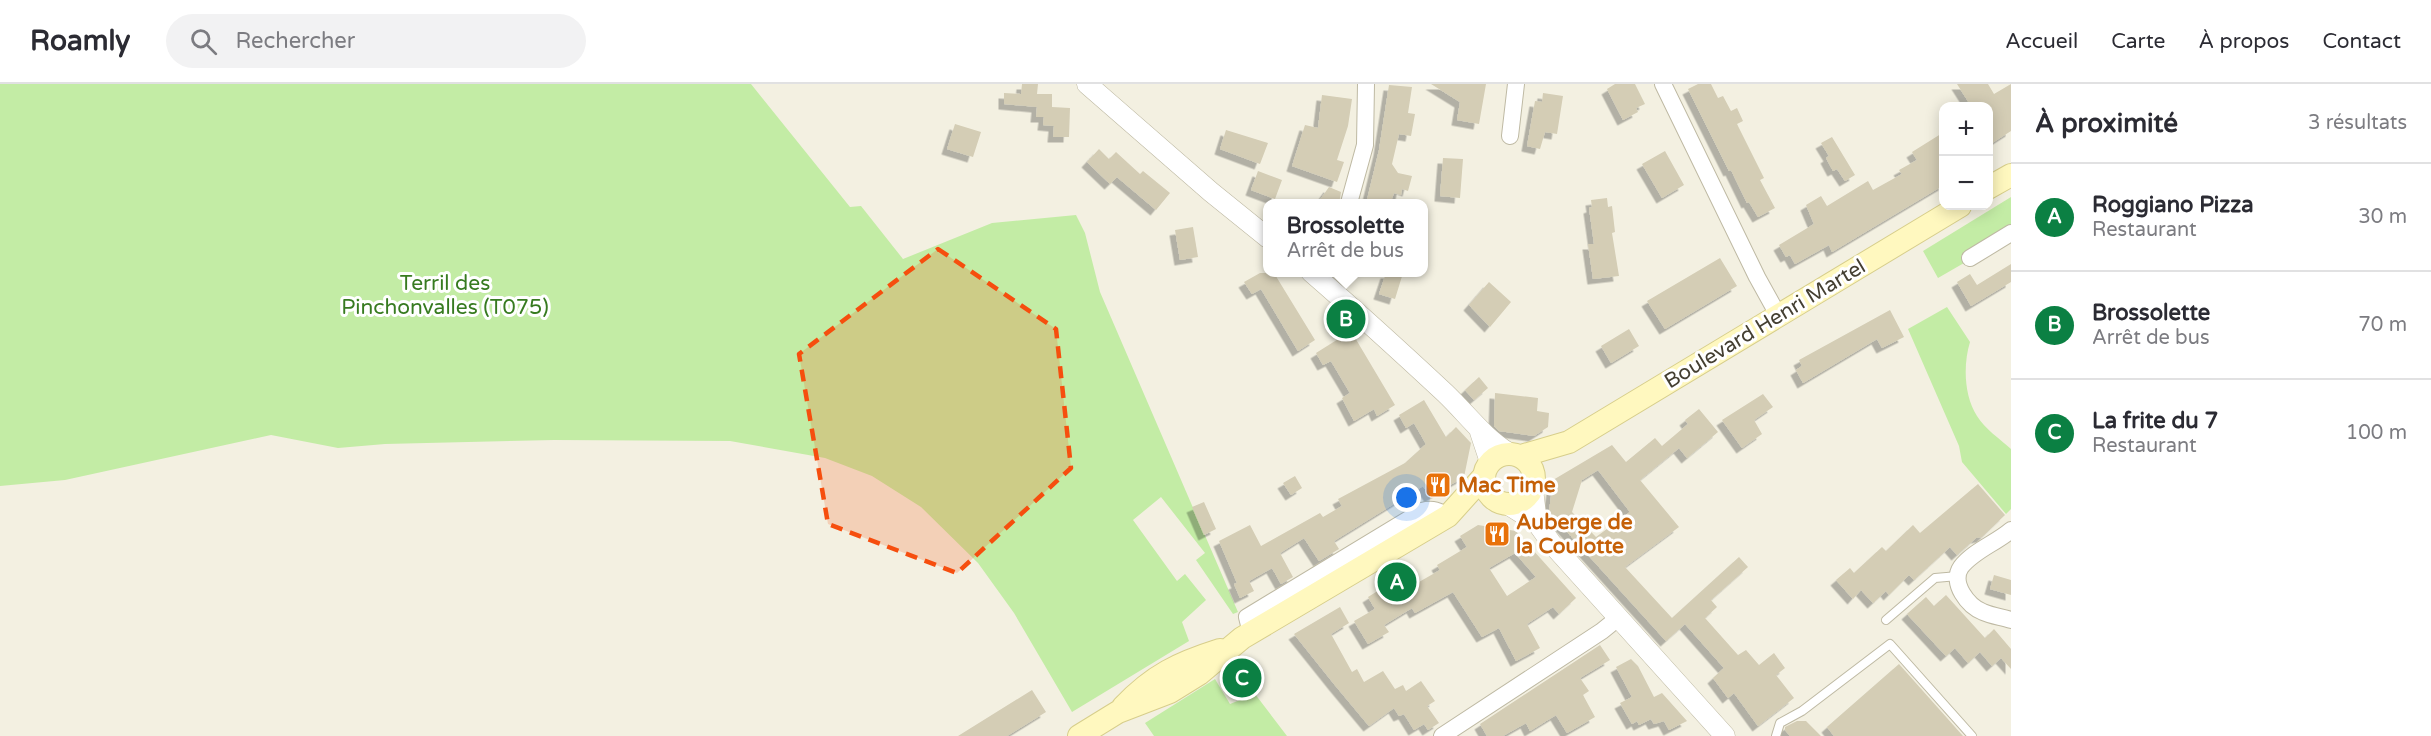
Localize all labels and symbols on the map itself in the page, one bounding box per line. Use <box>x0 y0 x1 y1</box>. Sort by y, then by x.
street label: Boulevard Henri Martel <box>1660 254 1870 394</box>
park label: Terril des Pinchonvalles (T075) <box>341 271 549 320</box>
pin: B <box>1326 296 1366 342</box>
restaurant icon: Mac Time <box>1423 470 1453 500</box>
place label: Mac Time <box>1458 473 1556 498</box>
your location <box>1392 483 1421 512</box>
place label: Auberge de la Coulotte <box>1516 510 1633 559</box>
restaurant icon: Auberge de la Coulotte <box>1482 519 1512 549</box>
pin: A <box>1378 560 1416 604</box>
pin: C <box>1222 656 1262 700</box>

